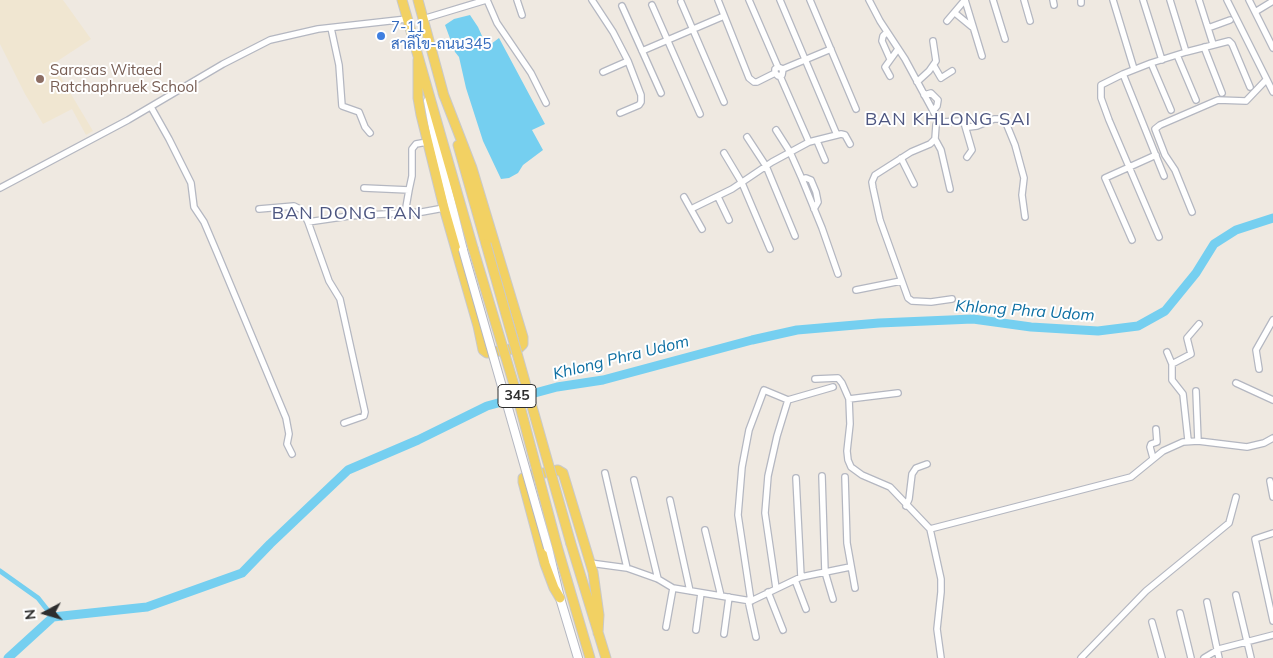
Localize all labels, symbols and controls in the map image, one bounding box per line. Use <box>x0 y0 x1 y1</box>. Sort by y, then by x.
place label: 7-11 สาลีโข-ถนน345 <box>391 18 492 53</box>
marker: 7-11 สาลีโข-ถนน345 <box>375 30 387 42</box>
place label: Sarasas Witaed Ratchaphruek School <box>50 61 198 96</box>
marker: Sarasas Witaed Ratchaphruek School <box>34 73 46 85</box>
district label: BAN KHLONG SAI <box>863 109 1033 131</box>
district label: BAN DONG TAN <box>270 203 424 225</box>
water label: Khlong Phra Udom <box>955 297 1095 325</box>
water label: Khlong Phra Udom <box>551 332 691 384</box>
road number: 345 <box>498 384 536 408</box>
north arrow <box>20 588 70 638</box>
text: N <box>21 608 40 621</box>

